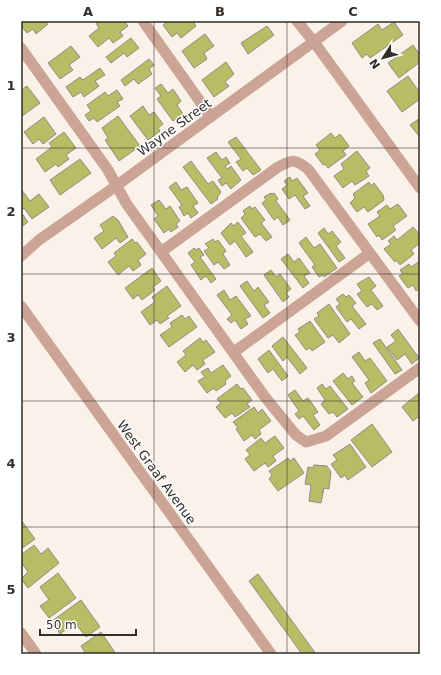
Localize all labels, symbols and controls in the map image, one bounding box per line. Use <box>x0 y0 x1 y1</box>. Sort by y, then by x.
text: A <box>83 4 93 19</box>
text: B <box>215 4 225 19</box>
text: C <box>348 4 358 19</box>
north arrow <box>363 38 403 78</box>
text: N <box>367 56 383 71</box>
text: 1 <box>6 78 16 93</box>
street label: Wayne Street <box>134 96 214 159</box>
text: 2 <box>6 204 16 219</box>
text: 3 <box>6 330 16 345</box>
street label: West Graaf Avenue <box>114 418 199 527</box>
text: 4 <box>6 456 16 471</box>
text: 5 <box>6 582 16 597</box>
scale bar <box>40 611 136 637</box>
text: 50 m <box>46 618 77 632</box>

